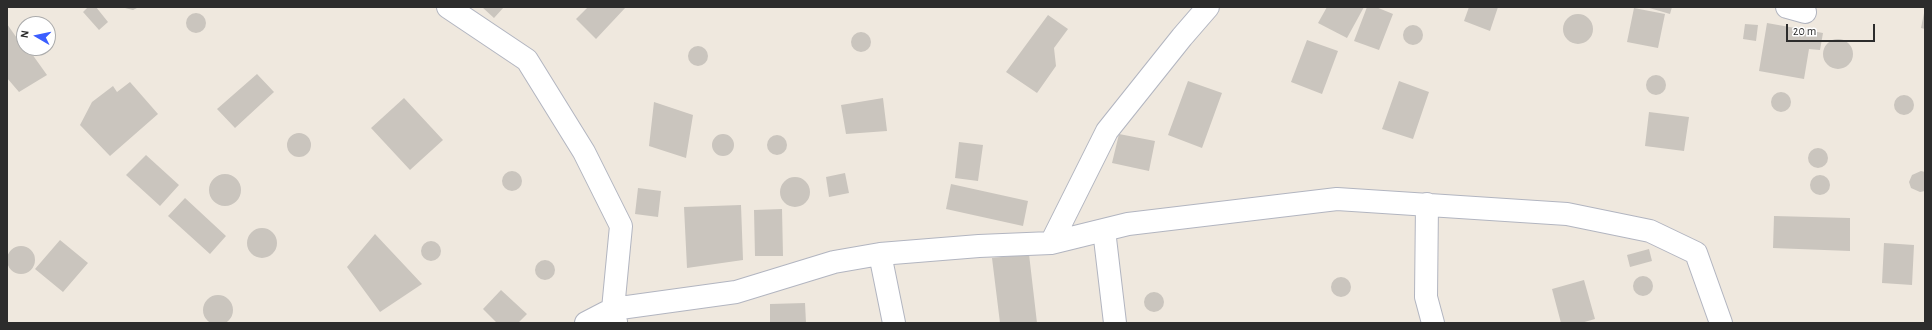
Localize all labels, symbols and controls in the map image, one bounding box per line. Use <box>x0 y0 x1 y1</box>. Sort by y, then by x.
north arrow <box>16 16 56 56</box>
scale bar <box>1788 16 1877 42</box>
text: 20 m <box>1793 25 1816 37</box>
text: N <box>19 30 31 39</box>

